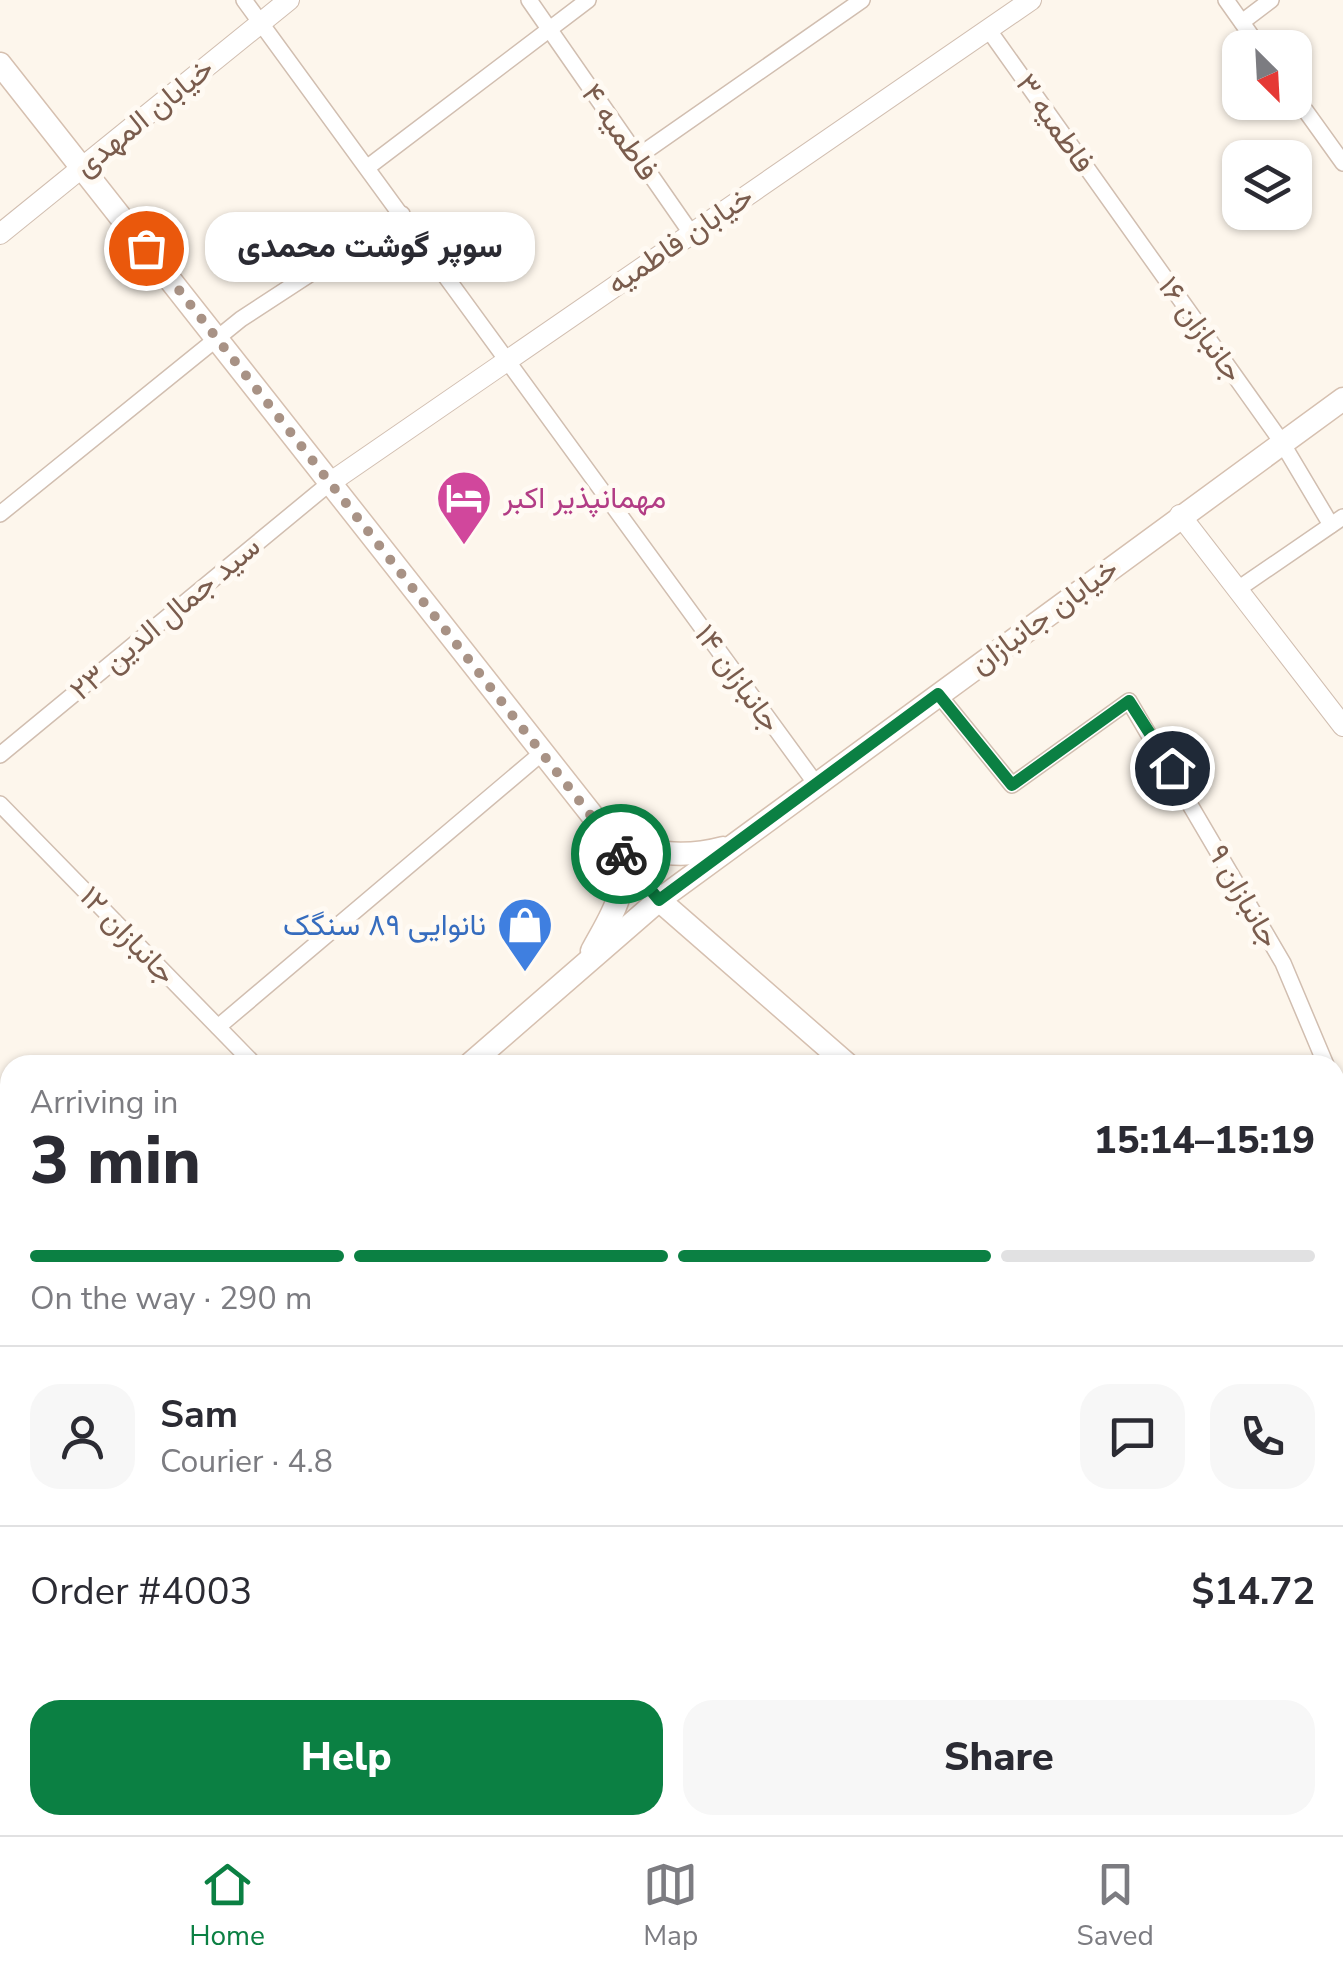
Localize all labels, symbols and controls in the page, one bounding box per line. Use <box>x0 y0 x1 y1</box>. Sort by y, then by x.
north arrow <box>1222 30 1312 120</box>
map controls <box>1222 30 1312 230</box>
street label: خیابان المهدی <box>66 48 223 186</box>
street label: فاطمیه ۳ <box>1006 66 1104 181</box>
street label: فاطمیه ۴ <box>571 76 668 189</box>
button: layers <box>1222 140 1312 230</box>
street label: خیابان فاطمیه <box>599 176 762 304</box>
pin <box>104 206 189 291</box>
callout: سوپر گوشت محمدی <box>206 213 536 283</box>
icon: bag <box>119 221 174 276</box>
text: سوپر گوشت محمدی <box>237 225 503 268</box>
street label: جانبازان ۱۶ <box>1148 268 1253 390</box>
hotel icon: مهمانپذیر اکبر <box>434 468 494 547</box>
place label: مهمانپذیر اکبر <box>502 478 666 519</box>
street label: سید جمال الدین ۲۳ <box>61 527 269 710</box>
street label: خیابان جانبازان <box>962 549 1127 684</box>
street label: جانبازان ۱۴ <box>685 616 791 740</box>
pin <box>1130 726 1215 811</box>
icon: home <box>1145 741 1200 796</box>
courier <box>571 804 671 904</box>
icon: bike <box>594 827 649 882</box>
street label: جانبازان ۹ <box>1198 837 1289 955</box>
street label: جانبازان ۱۲ <box>70 877 185 994</box>
shop icon: نانوایی ۸۹ سنگک <box>495 895 555 974</box>
place label: نانوایی ۸۹ سنگک <box>283 905 486 946</box>
text: Arriving in <box>30 1081 178 1124</box>
text: 15:14–15:19 <box>1094 1115 1315 1166</box>
text: 3 min <box>30 1117 201 1206</box>
text: On the way · 290 m <box>30 1277 312 1320</box>
button: person <box>30 1384 135 1489</box>
button: chat <box>1080 1384 1185 1489</box>
button: phone <box>1210 1384 1315 1489</box>
text: Sam <box>160 1389 238 1440</box>
text: Courier · 4.8 <box>160 1440 333 1483</box>
text: Order #4003 <box>30 1566 252 1617</box>
text: $14.72 <box>1192 1566 1315 1617</box>
button: Help <box>30 1700 663 1815</box>
button: Share <box>683 1700 1315 1815</box>
tab: Home <box>189 1857 265 1955</box>
tab: Map <box>643 1857 698 1955</box>
tab: Saved <box>1076 1857 1154 1955</box>

